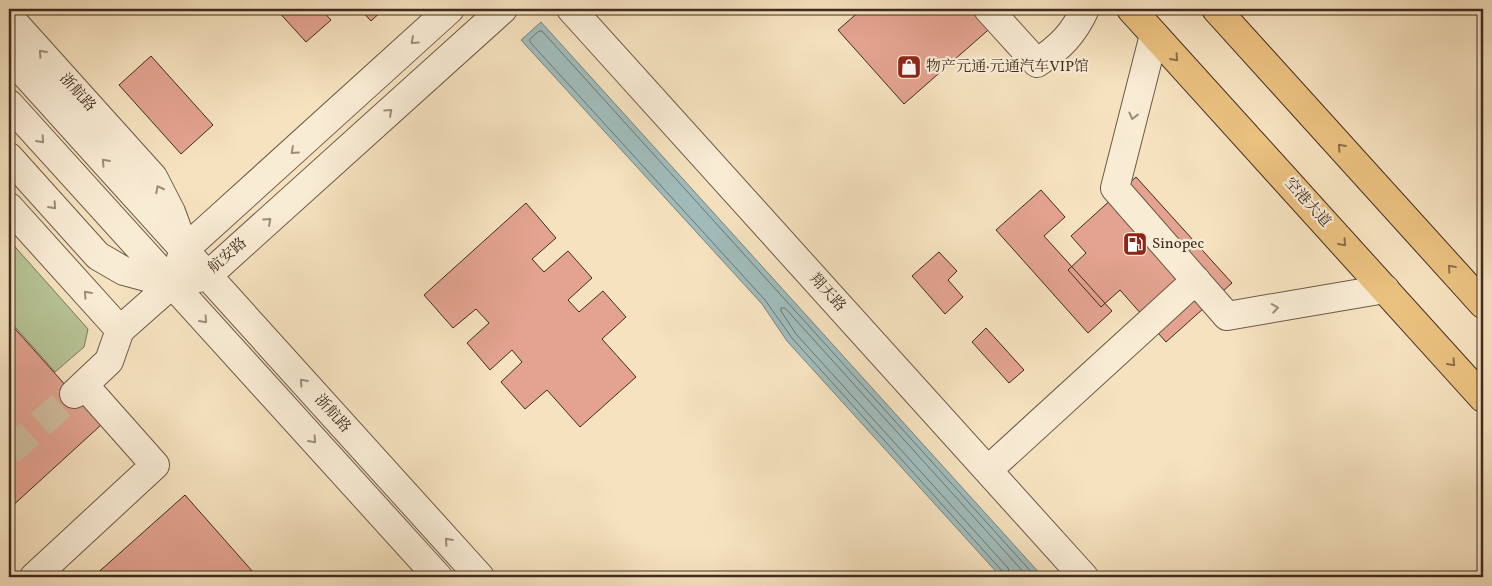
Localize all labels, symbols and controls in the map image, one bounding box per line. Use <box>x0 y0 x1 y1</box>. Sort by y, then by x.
one-way arrow <box>411 36 420 45</box>
one-way arrow <box>38 50 47 59</box>
one-way arrow <box>1169 52 1178 61</box>
shop icon: 物产元通·元通汽车VIP馆 <box>896 54 922 80</box>
place label: 物产元通·元通汽车VIP馆 <box>926 57 1089 78</box>
street label: 浙航路 <box>54 69 100 117</box>
one-way arrow <box>383 109 392 118</box>
one-way arrow <box>1129 111 1139 120</box>
one-way arrow <box>36 134 45 143</box>
one-way arrow <box>1338 144 1347 153</box>
one-way arrow <box>290 145 299 154</box>
one-way arrow <box>101 158 110 167</box>
street label: 空港大道 <box>1279 174 1335 232</box>
one-way arrow <box>155 185 165 194</box>
one-way arrow <box>47 201 56 210</box>
one-way arrow <box>263 218 272 227</box>
fuel station icon: Sinopec <box>1122 231 1148 257</box>
street label: 航安路 <box>204 233 252 279</box>
place label: Sinopec <box>1152 234 1204 255</box>
one-way arrow <box>1337 237 1346 246</box>
one-way arrow <box>1447 264 1456 273</box>
street label: 翔天路 <box>804 269 850 317</box>
one-way arrow <box>84 290 93 299</box>
one-way arrow <box>1271 303 1279 313</box>
one-way arrow <box>198 314 207 323</box>
one-way arrow <box>1446 358 1455 367</box>
one-way arrow <box>300 378 309 387</box>
street label: 浙航路 <box>309 390 355 438</box>
one-way arrow <box>307 435 316 444</box>
one-way arrow <box>444 538 453 547</box>

